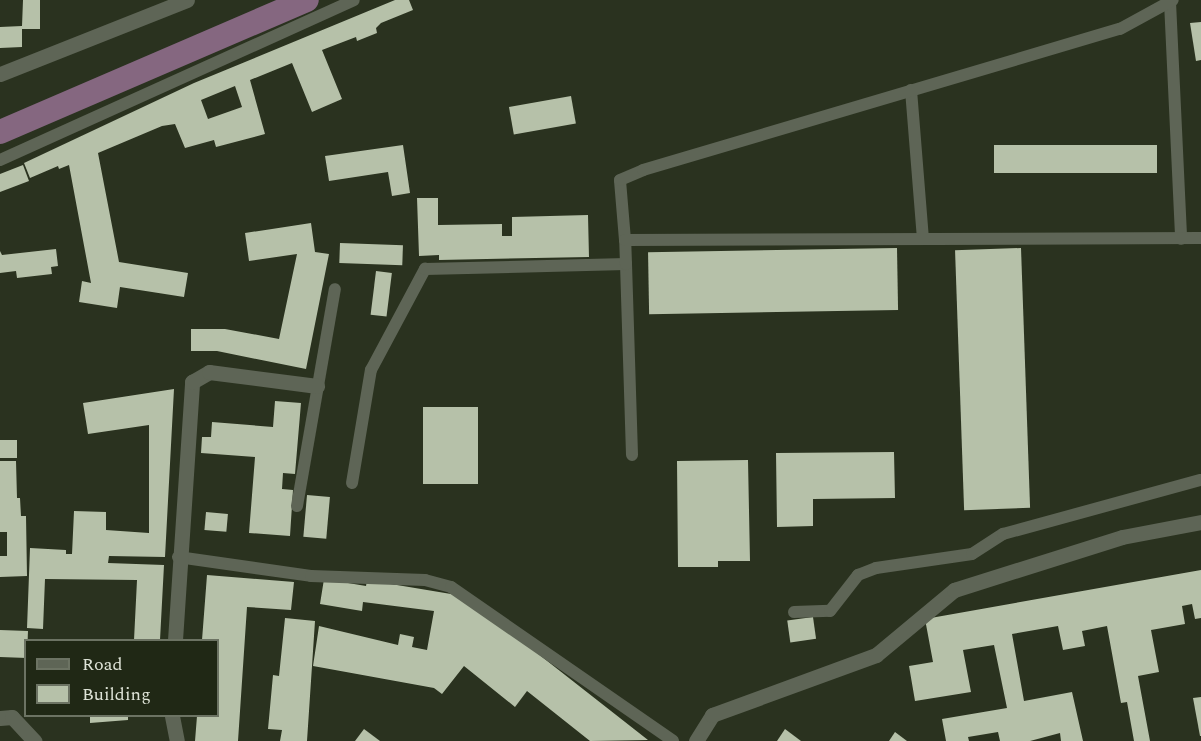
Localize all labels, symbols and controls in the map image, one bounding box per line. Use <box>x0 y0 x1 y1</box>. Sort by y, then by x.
legend <box>24 639 219 717</box>
text: Road <box>82 651 123 678</box>
text: Building <box>82 681 151 708</box>

